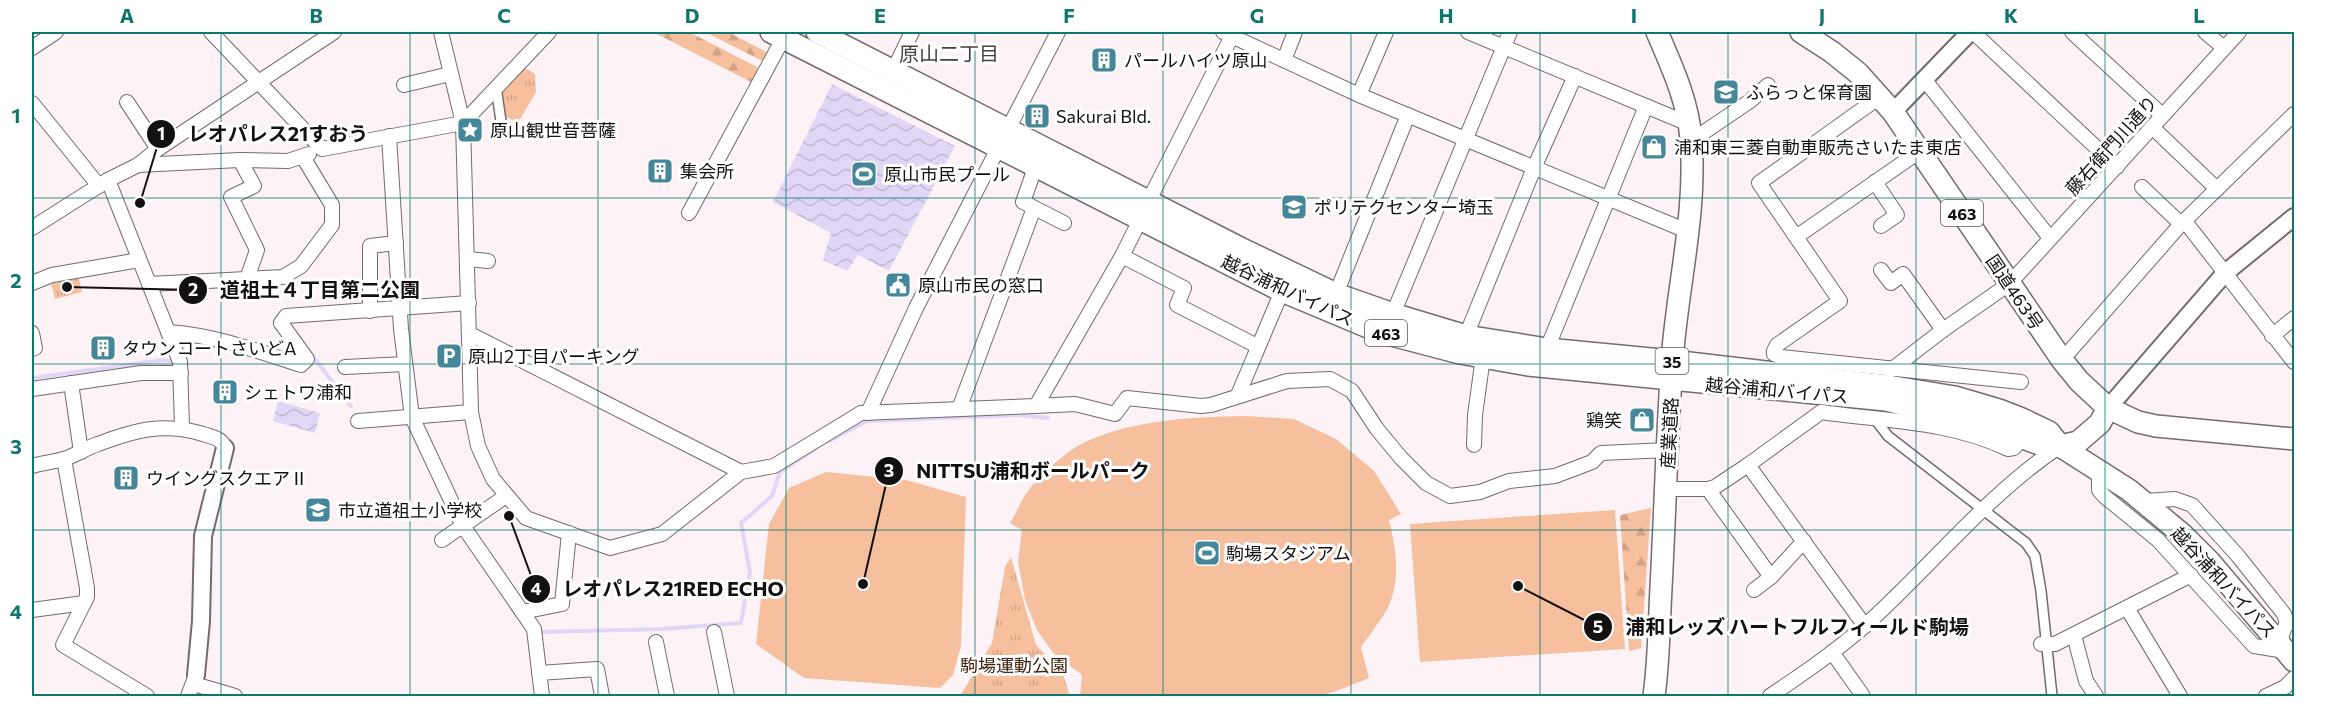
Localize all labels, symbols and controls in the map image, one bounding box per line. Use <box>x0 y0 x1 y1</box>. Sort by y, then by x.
text: A <box>120 3 134 27</box>
text: B <box>309 3 323 27</box>
text: C <box>497 3 511 27</box>
text: D <box>685 3 699 27</box>
text: E <box>874 3 886 27</box>
text: F <box>1063 3 1075 27</box>
text: G <box>1250 3 1264 27</box>
text: H <box>1439 3 1454 27</box>
text: I <box>1631 3 1637 27</box>
text: J <box>1819 3 1825 27</box>
text: K <box>2004 3 2018 27</box>
text: L <box>2193 3 2205 27</box>
district label: 原山二丁目 <box>899 41 999 65</box>
building icon: パールハイツ原山 <box>1089 45 1119 75</box>
place label: パールハイツ原山 <box>1124 49 1268 71</box>
school or university icon: ふらっと保育園 <box>1711 77 1741 107</box>
place label: ふらっと保育園 <box>1746 81 1872 103</box>
street label: 藤右衛門川通り <box>2061 91 2161 199</box>
building icon: Sakurai Bld. <box>1022 101 1052 131</box>
text: 1 <box>11 103 21 127</box>
place label: Sakurai Bld. <box>1056 105 1151 127</box>
callout: レオパレス21すおう <box>146 115 380 153</box>
place icon: 原山観世音菩薩 <box>455 115 485 145</box>
place label: 原山観世音菩薩 <box>490 119 616 141</box>
text: レオパレス21すおう <box>188 121 368 145</box>
text: 1 <box>157 122 165 144</box>
shop icon: 浦和東三菱自動車販売さいたま東店 <box>1639 132 1669 162</box>
place label: 浦和東三菱自動車販売さいたま東店 <box>1674 136 1961 158</box>
building icon: 集会所 <box>645 156 675 186</box>
sports icon: 原山市民プール <box>849 159 879 189</box>
place label: 集会所 <box>680 160 734 182</box>
place label: 原山市民プール <box>884 163 1010 185</box>
school or university icon: ポリテクセンター埼玉 <box>1279 192 1309 222</box>
place label: ポリテクセンター埼玉 <box>1314 196 1494 218</box>
road number: 463 <box>1941 200 1983 226</box>
street label: 越谷浦和バイパス <box>1218 250 1358 330</box>
street label: 国道463号 <box>1982 250 2048 334</box>
text: 2 <box>10 268 22 292</box>
public building icon: 原山市民の窓口 <box>883 270 913 300</box>
callout: 道祖土４丁目第二公園 <box>178 271 432 309</box>
place label: 原山市民の窓口 <box>918 274 1044 296</box>
text: 道祖土４丁目第二公園 <box>220 277 420 301</box>
text: 2 <box>188 278 198 300</box>
road number: 463 <box>1365 320 1407 346</box>
building icon: タウンコートさいどA <box>88 333 118 363</box>
place label: タウンコートさいどA <box>122 337 296 359</box>
parking icon: 原山2丁目パーキング <box>434 341 464 371</box>
place label: 原山2丁目パーキング <box>468 345 639 367</box>
road number: 35 <box>1656 348 1688 374</box>
street label: 越谷浦和バイパス <box>1704 373 1850 407</box>
building icon: シェトワ浦和 <box>210 377 240 407</box>
place label: シェトワ浦和 <box>244 381 352 403</box>
street label: 産業道路 <box>1656 396 1682 470</box>
shop icon: 鶏笑 <box>1627 405 1657 435</box>
place label: 鶏笑 <box>1586 409 1622 431</box>
text: 3 <box>10 434 22 458</box>
callout: NITTSU浦和ボールパーク <box>874 452 1162 490</box>
text: NITTSU浦和ボールパーク <box>916 458 1150 482</box>
text: 3 <box>884 459 894 481</box>
building icon: ウイングスクエアⅡ <box>111 463 141 493</box>
place label: ウイングスクエアⅡ <box>146 467 308 489</box>
school or university icon: 市立道祖土小学校 <box>303 495 333 525</box>
place label: 市立道祖土小学校 <box>338 499 482 521</box>
street label: 越谷浦和バイパス <box>2167 522 2281 642</box>
sports icon: 駒場スタジアム <box>1192 538 1222 568</box>
place label: 駒場スタジアム <box>1226 542 1351 564</box>
callout: レオパレス21RED ECHO <box>521 570 796 608</box>
text: レオパレス21RED ECHO <box>562 576 784 600</box>
text: 4 <box>530 577 542 599</box>
text: 4 <box>10 599 22 623</box>
callout: 浦和レッズ ハートフルフィールド駒場 <box>1583 608 1981 646</box>
text: 浦和レッズ ハートフルフィールド駒場 <box>1625 614 1969 638</box>
text: 5 <box>1593 615 1603 637</box>
park label: 駒場運動公園 <box>960 654 1068 676</box>

